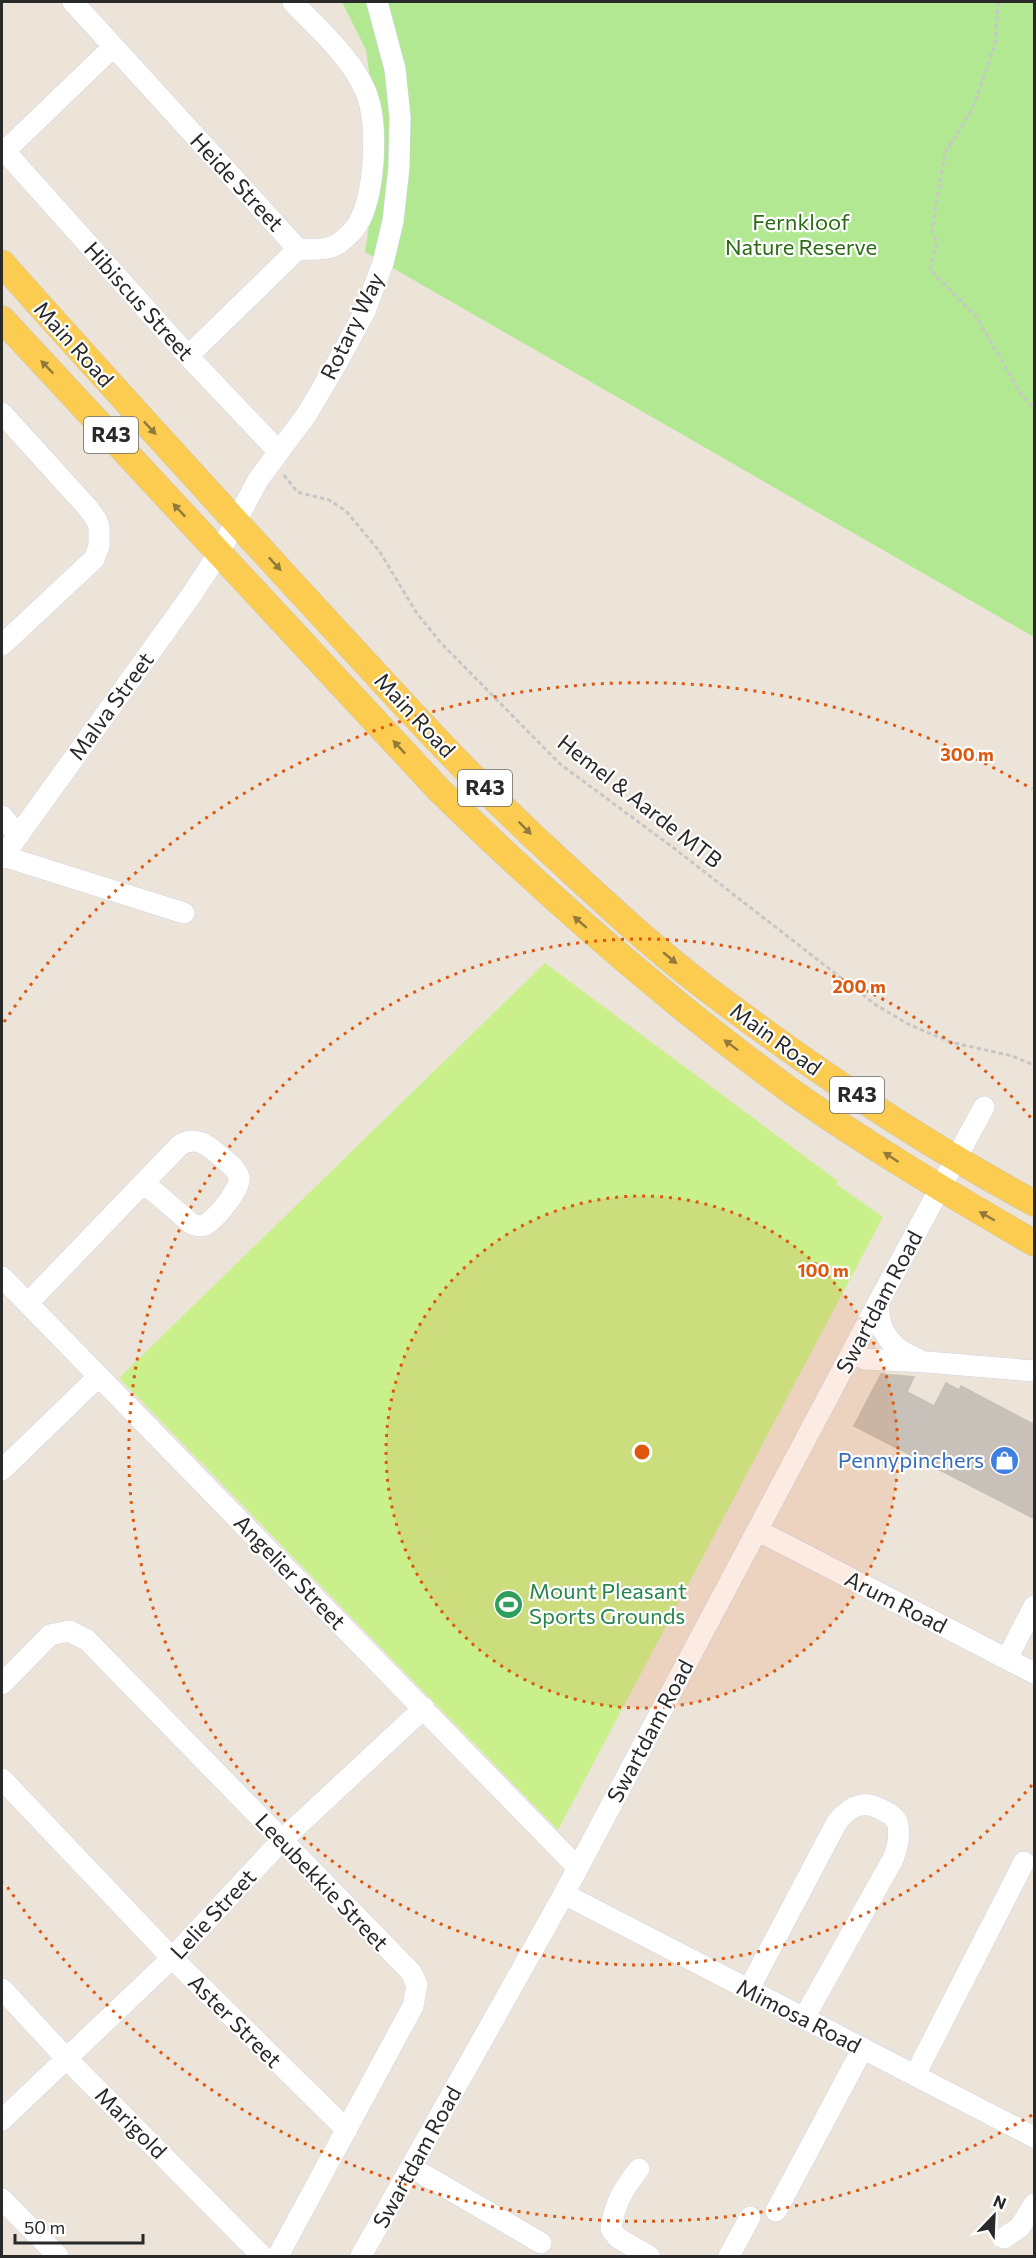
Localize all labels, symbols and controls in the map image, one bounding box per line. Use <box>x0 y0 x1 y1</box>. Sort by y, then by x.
street label: Heide Street <box>185 127 290 236</box>
park label: Fernkloof Nature Reserve <box>725 208 877 260</box>
street label: Hibiscus Street <box>79 236 200 366</box>
street label: Rotary Way <box>314 268 389 384</box>
street label: Main Road <box>29 295 120 392</box>
one-way arrow <box>40 359 54 374</box>
road number: R43 <box>84 417 138 453</box>
one-way arrow <box>143 421 157 436</box>
one-way arrow <box>173 503 186 518</box>
one-way arrow <box>268 557 282 572</box>
street label: Malva Street <box>62 646 159 765</box>
street label: Main Road <box>369 667 461 763</box>
street label: Hemel & Aarde MTB <box>553 728 728 873</box>
one-way arrow <box>393 740 407 754</box>
text: 300 m <box>940 743 994 765</box>
road number: R43 <box>458 770 512 806</box>
one-way arrow <box>517 820 531 834</box>
one-way arrow <box>573 916 588 929</box>
one-way arrow <box>662 951 678 964</box>
text: 200 m <box>832 975 886 997</box>
street label: Main Road <box>725 996 827 1081</box>
one-way arrow <box>723 1039 739 1052</box>
road number: R43 <box>830 1077 884 1113</box>
one-way arrow <box>882 1152 899 1163</box>
one-way arrow <box>979 1210 995 1221</box>
street label: Swartdam Road <box>830 1226 928 1378</box>
text: 100 m <box>797 1259 849 1281</box>
centre of rings <box>632 1442 652 1462</box>
shop icon: Pennypinchers <box>989 1444 1021 1476</box>
place label: Pennypinchers <box>838 1446 984 1473</box>
street label: Angelier Street <box>229 1509 352 1635</box>
street label: Arum Road <box>841 1564 952 1639</box>
place label: Mount Pleasant Sports Grounds <box>529 1577 687 1629</box>
sports icon: Mount Pleasant Sports Grounds <box>492 1588 524 1620</box>
street label: Swartdam Road <box>601 1655 699 1807</box>
street label: Leeubekkie Street <box>250 1807 395 1956</box>
street label: Lelie Street <box>164 1863 261 1964</box>
street label: Aster Street <box>183 1968 288 2073</box>
street label: Mimosa Road <box>733 1973 866 2058</box>
street label: Marigold <box>90 2081 173 2164</box>
street label: Swartdam Road <box>366 2081 467 2232</box>
north arrow <box>964 2186 1024 2246</box>
text: N <box>991 2191 1009 2213</box>
scale bar <box>15 2207 142 2245</box>
text: 50 m <box>24 2216 65 2238</box>

